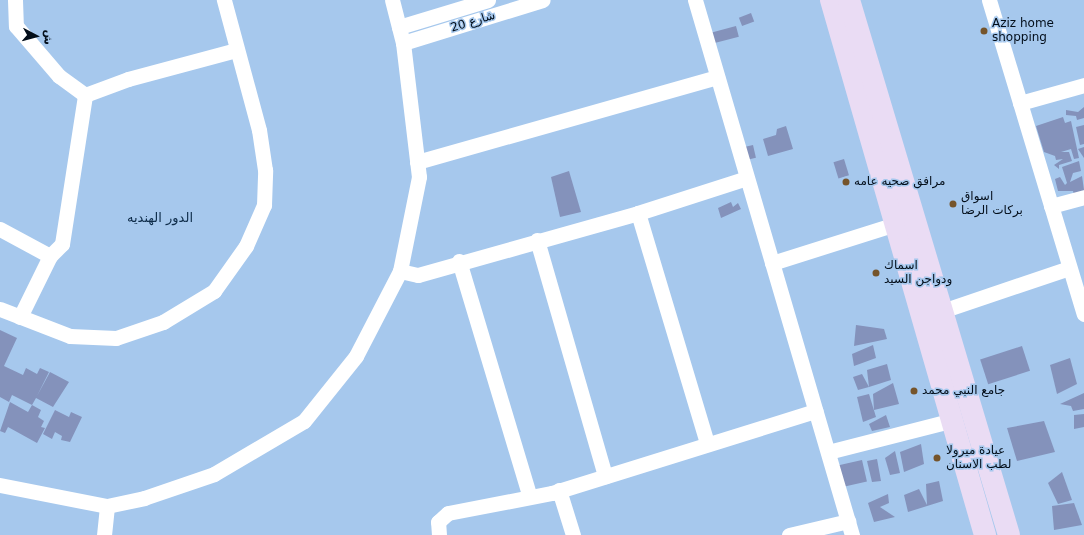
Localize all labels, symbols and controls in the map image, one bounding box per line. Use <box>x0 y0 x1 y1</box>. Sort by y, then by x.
street label: شارع 20 <box>449 8 497 36</box>
north arrow <box>16 16 56 56</box>
place label: Aziz home shopping <box>992 17 1054 45</box>
marker: Aziz home shopping <box>979 26 989 36</box>
text: ش <box>41 29 56 46</box>
place label: مرافق صحيه عامه <box>854 175 945 189</box>
marker: مرافق صحيه عامه <box>841 177 851 187</box>
place label: اسواق بركات الرضا <box>961 190 1023 218</box>
marker: اسواق بركات الرضا <box>948 199 958 209</box>
district label: الدور الهنديه <box>127 210 193 226</box>
place label: اسماك ودواجن السيد <box>884 259 952 287</box>
marker: اسماك ودواجن السيد <box>871 268 881 278</box>
place label: جامع النبي محمد <box>922 384 1005 398</box>
marker: جامع النبي محمد <box>909 386 919 396</box>
place label: عيادة ميرولا لطب الاسنان <box>946 444 1011 472</box>
marker: عيادة ميرولا لطب الاسنان <box>931 452 943 464</box>

